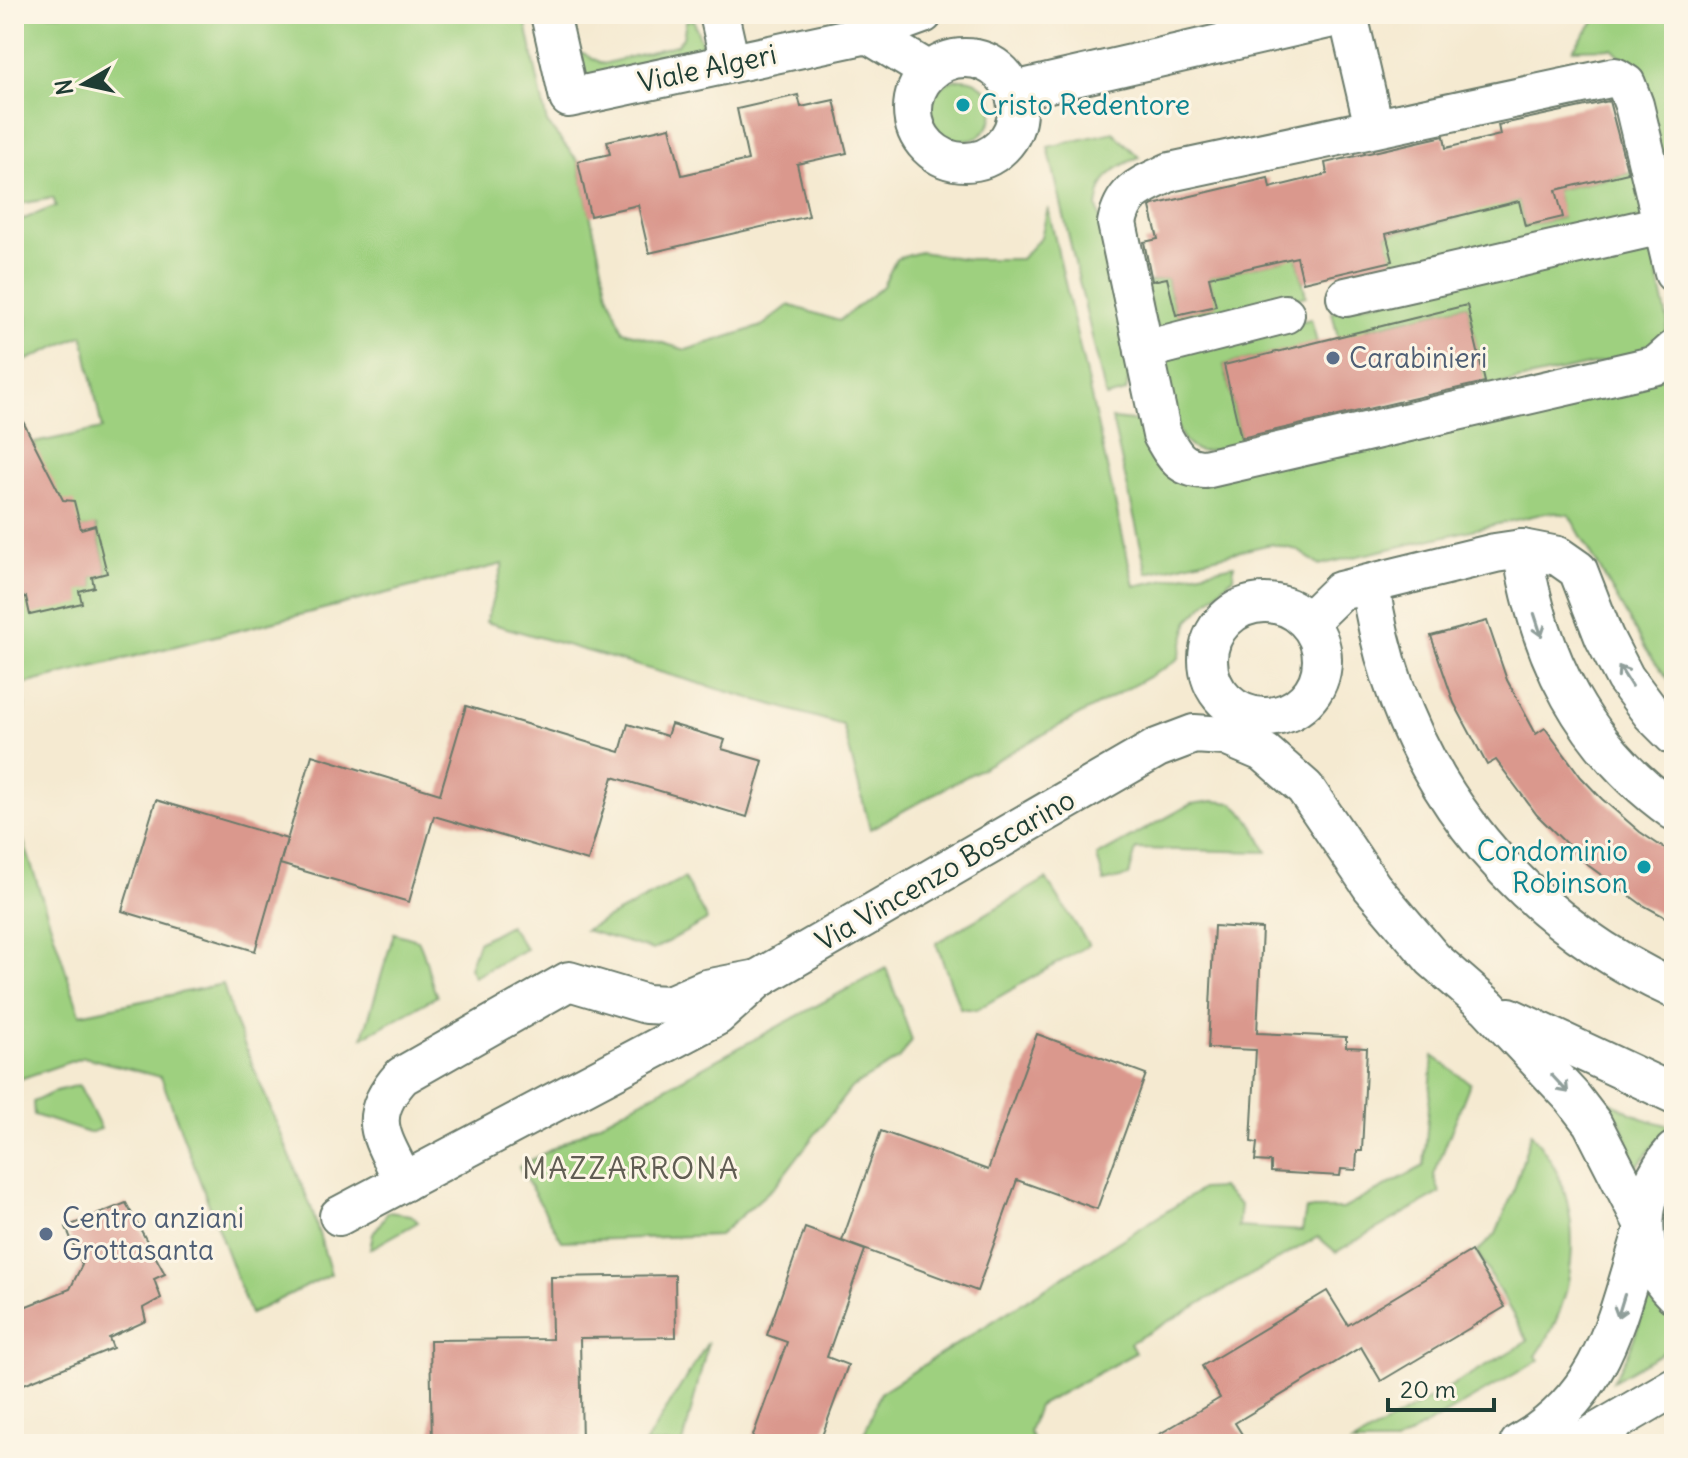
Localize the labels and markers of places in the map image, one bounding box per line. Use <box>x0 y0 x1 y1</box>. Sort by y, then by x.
place label: Cristo Redentore <box>979 87 1190 123</box>
marker: Cristo Redentore <box>954 96 972 114</box>
place label: Carabinieri <box>1349 340 1487 376</box>
marker: Carabinieri <box>1324 349 1342 367</box>
place label: Condominio Robinson <box>1477 833 1628 901</box>
marker: Condominio Robinson <box>1635 858 1653 876</box>
place label: Centro anziani Grottasanta <box>62 1200 244 1268</box>
marker: Centro anziani Grottasanta <box>37 1225 55 1243</box>

